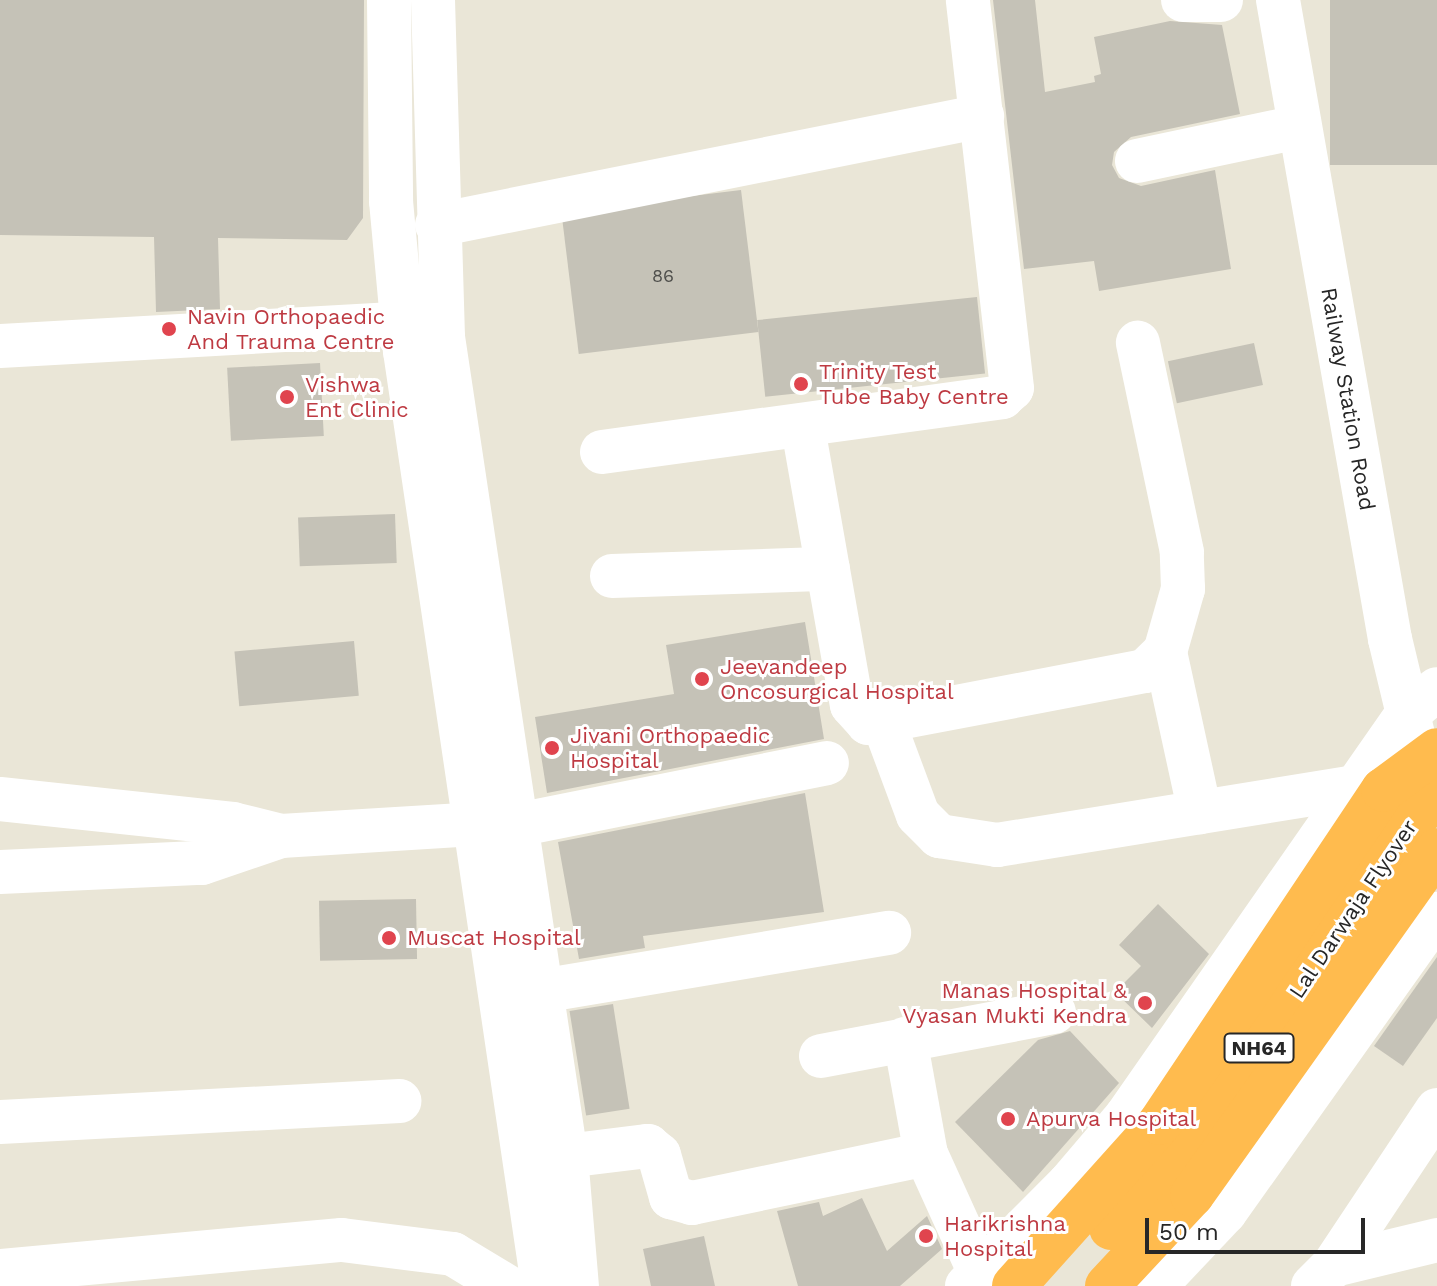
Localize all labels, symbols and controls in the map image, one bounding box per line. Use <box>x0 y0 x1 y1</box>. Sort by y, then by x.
house number: 86 <box>652 265 674 287</box>
street label: Railway Station Road <box>1315 285 1381 513</box>
place label: Navin Orthopaedic And Trauma Centre <box>187 303 396 354</box>
marker: Navin Orthopaedic And Trauma Centre <box>158 318 180 340</box>
place label: Trinity Test Tube Baby Centre <box>819 358 1009 410</box>
place label: Vishwa Ent Clinic <box>305 371 409 422</box>
marker: Trinity Test Tube Baby Centre <box>790 373 812 395</box>
marker: Vishwa Ent Clinic <box>276 386 298 408</box>
place label: Jeevandeep Oncosurgical Hospital <box>720 653 954 704</box>
marker: Jeevandeep Oncosurgical Hospital <box>691 668 713 690</box>
place label: Jivani Orthopaedic Hospital <box>570 722 770 774</box>
marker: Jivani Orthopaedic Hospital <box>541 737 563 759</box>
street label: Lal Darwaja Flyover <box>1283 814 1423 1004</box>
place label: Muscat Hospital <box>407 925 581 951</box>
marker: Muscat Hospital <box>378 927 400 949</box>
place label: Manas Hospital & Vyasan Mukti Kendra <box>902 977 1127 1028</box>
marker: Manas Hospital & Vyasan Mukti Kendra <box>1134 992 1156 1014</box>
road number: NH64 <box>1223 1032 1295 1064</box>
place label: Apurva Hospital <box>1026 1106 1197 1132</box>
marker: Apurva Hospital <box>997 1108 1019 1130</box>
scale bar <box>1149 1202 1369 1252</box>
place label: Harikrishna Hospital <box>944 1210 1066 1262</box>
text: 50 m <box>1159 1218 1219 1246</box>
marker: Harikrishna Hospital <box>915 1225 937 1247</box>

